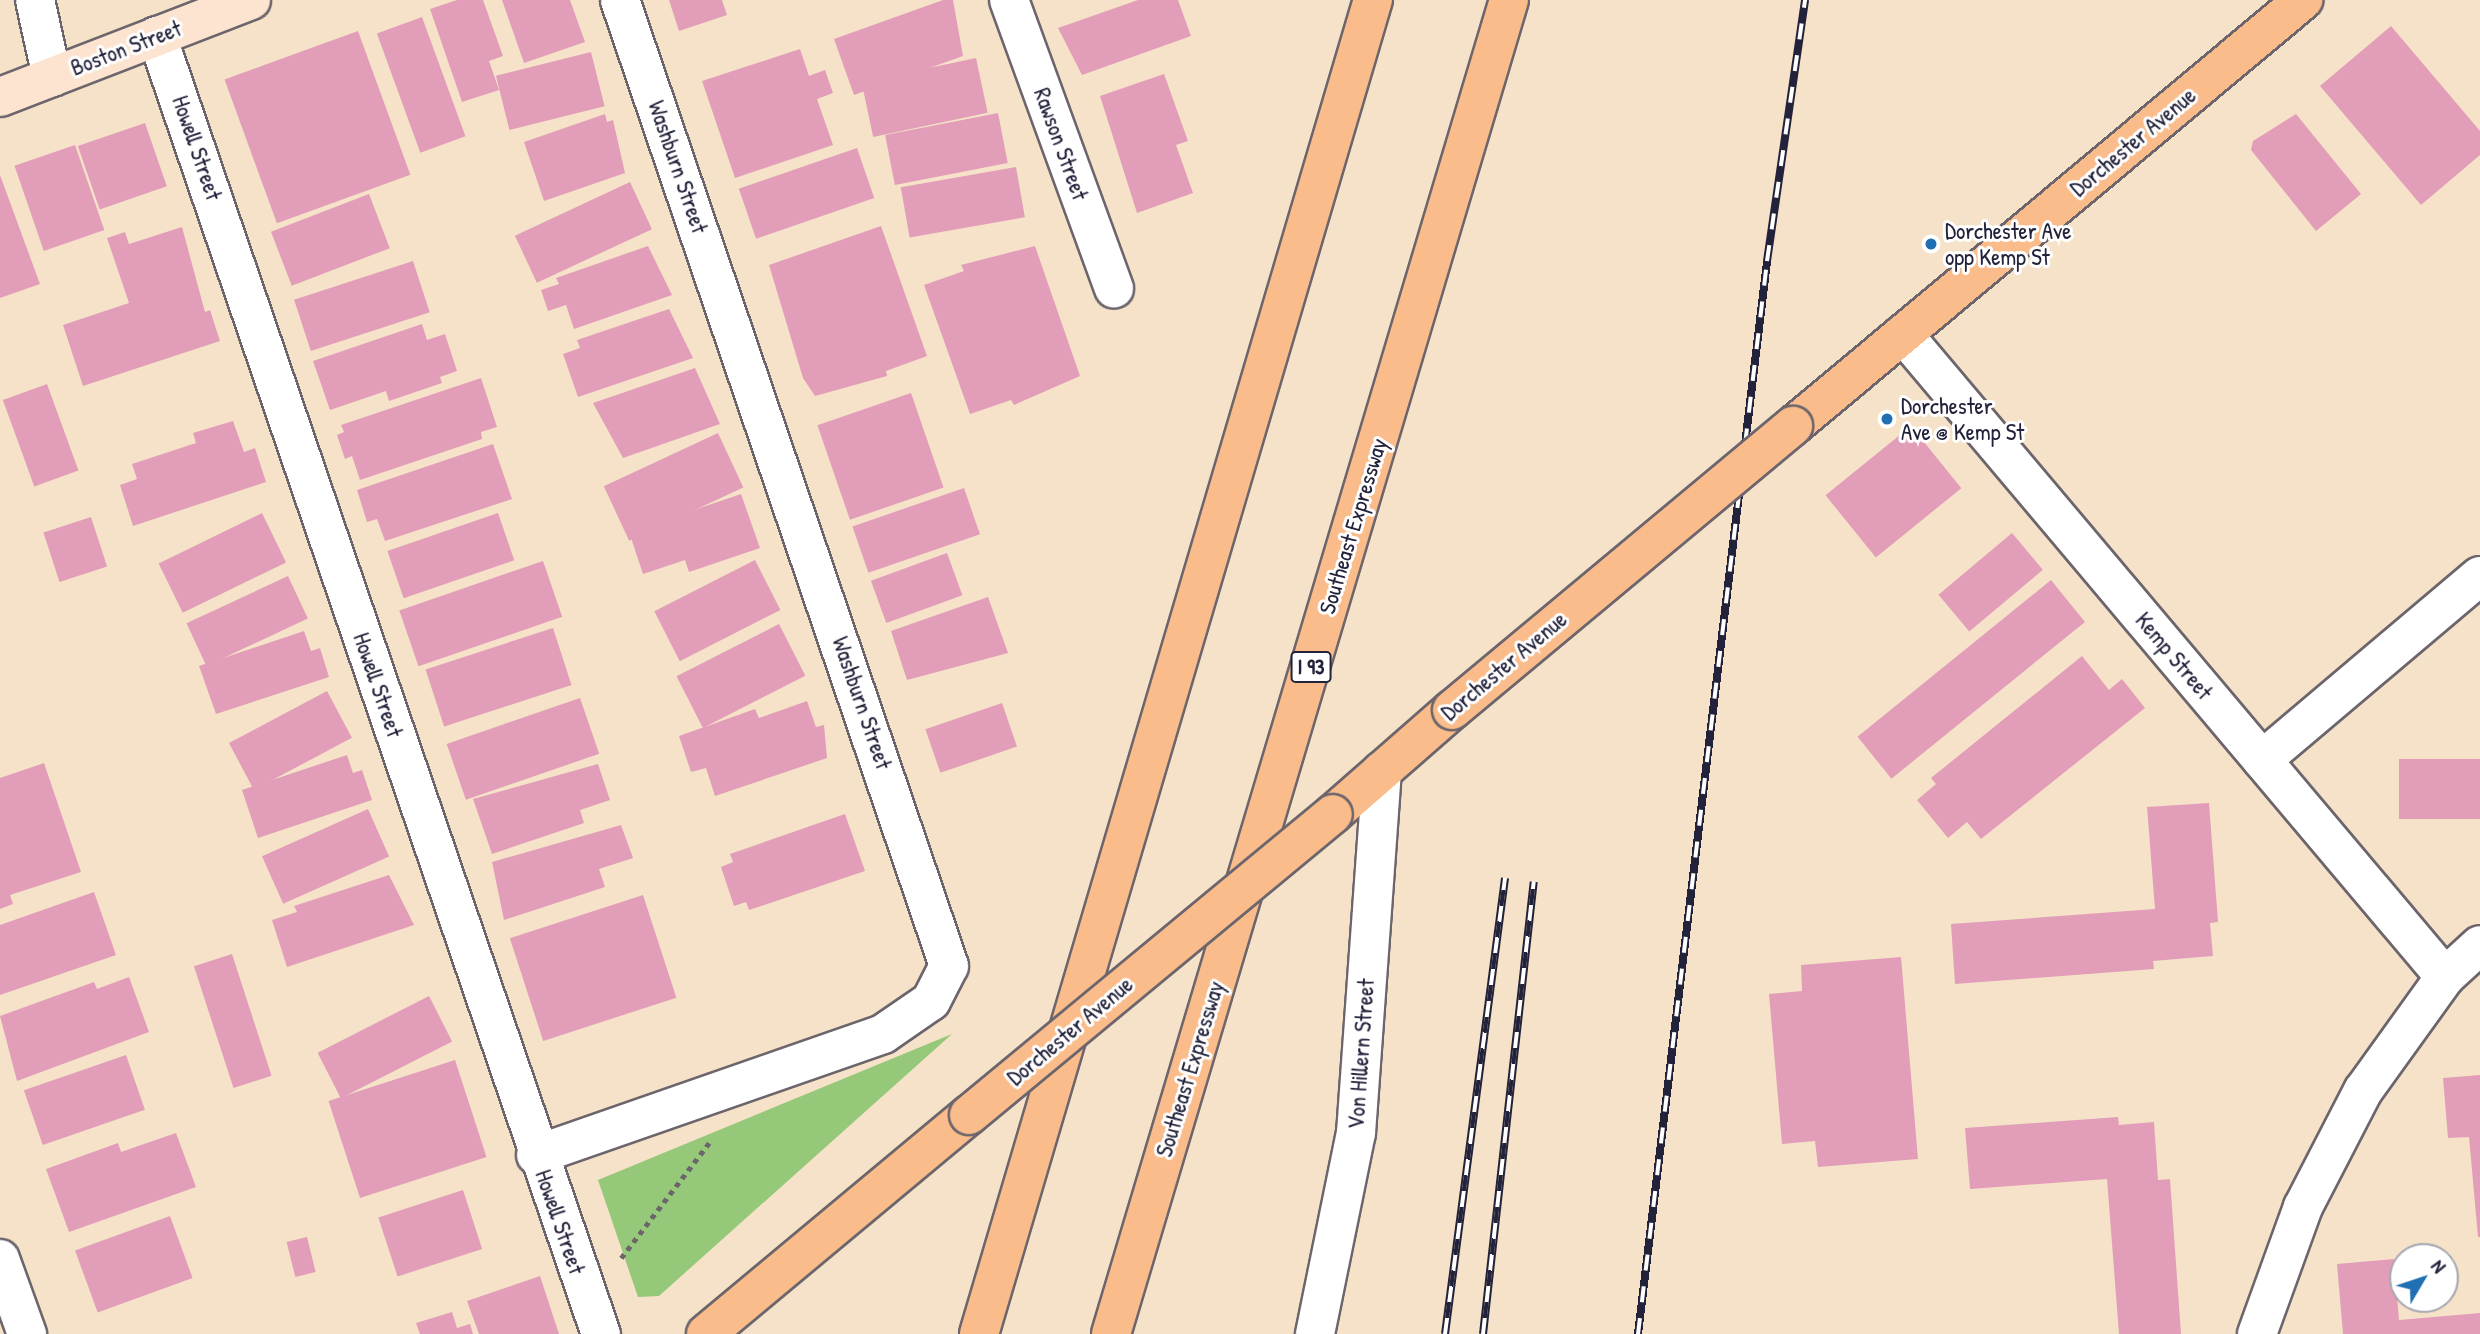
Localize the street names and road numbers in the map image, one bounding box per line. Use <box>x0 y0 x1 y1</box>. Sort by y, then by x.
street label: Boston Street <box>67 14 185 82</box>
street label: Dorchester Avenue <box>2065 82 2201 202</box>
street label: Rawson Street <box>1028 84 1094 204</box>
street label: Howell Street <box>166 92 228 204</box>
street label: Washburn Street <box>642 97 714 237</box>
street label: Southeast Expressway <box>1313 435 1393 617</box>
street label: Dorchester Avenue <box>1436 606 1572 726</box>
street label: Kemp Street <box>2130 607 2218 705</box>
street label: Howell Street <box>347 629 409 741</box>
street label: Washburn Street <box>826 633 898 773</box>
road number: I 93 <box>1290 650 1332 684</box>
street label: Dorchester Avenue <box>1002 971 1138 1091</box>
street label: Southeast Expressway <box>1150 978 1230 1160</box>
street label: Von Hillern Street <box>1342 978 1380 1130</box>
street label: Howell Street <box>529 1166 591 1278</box>

